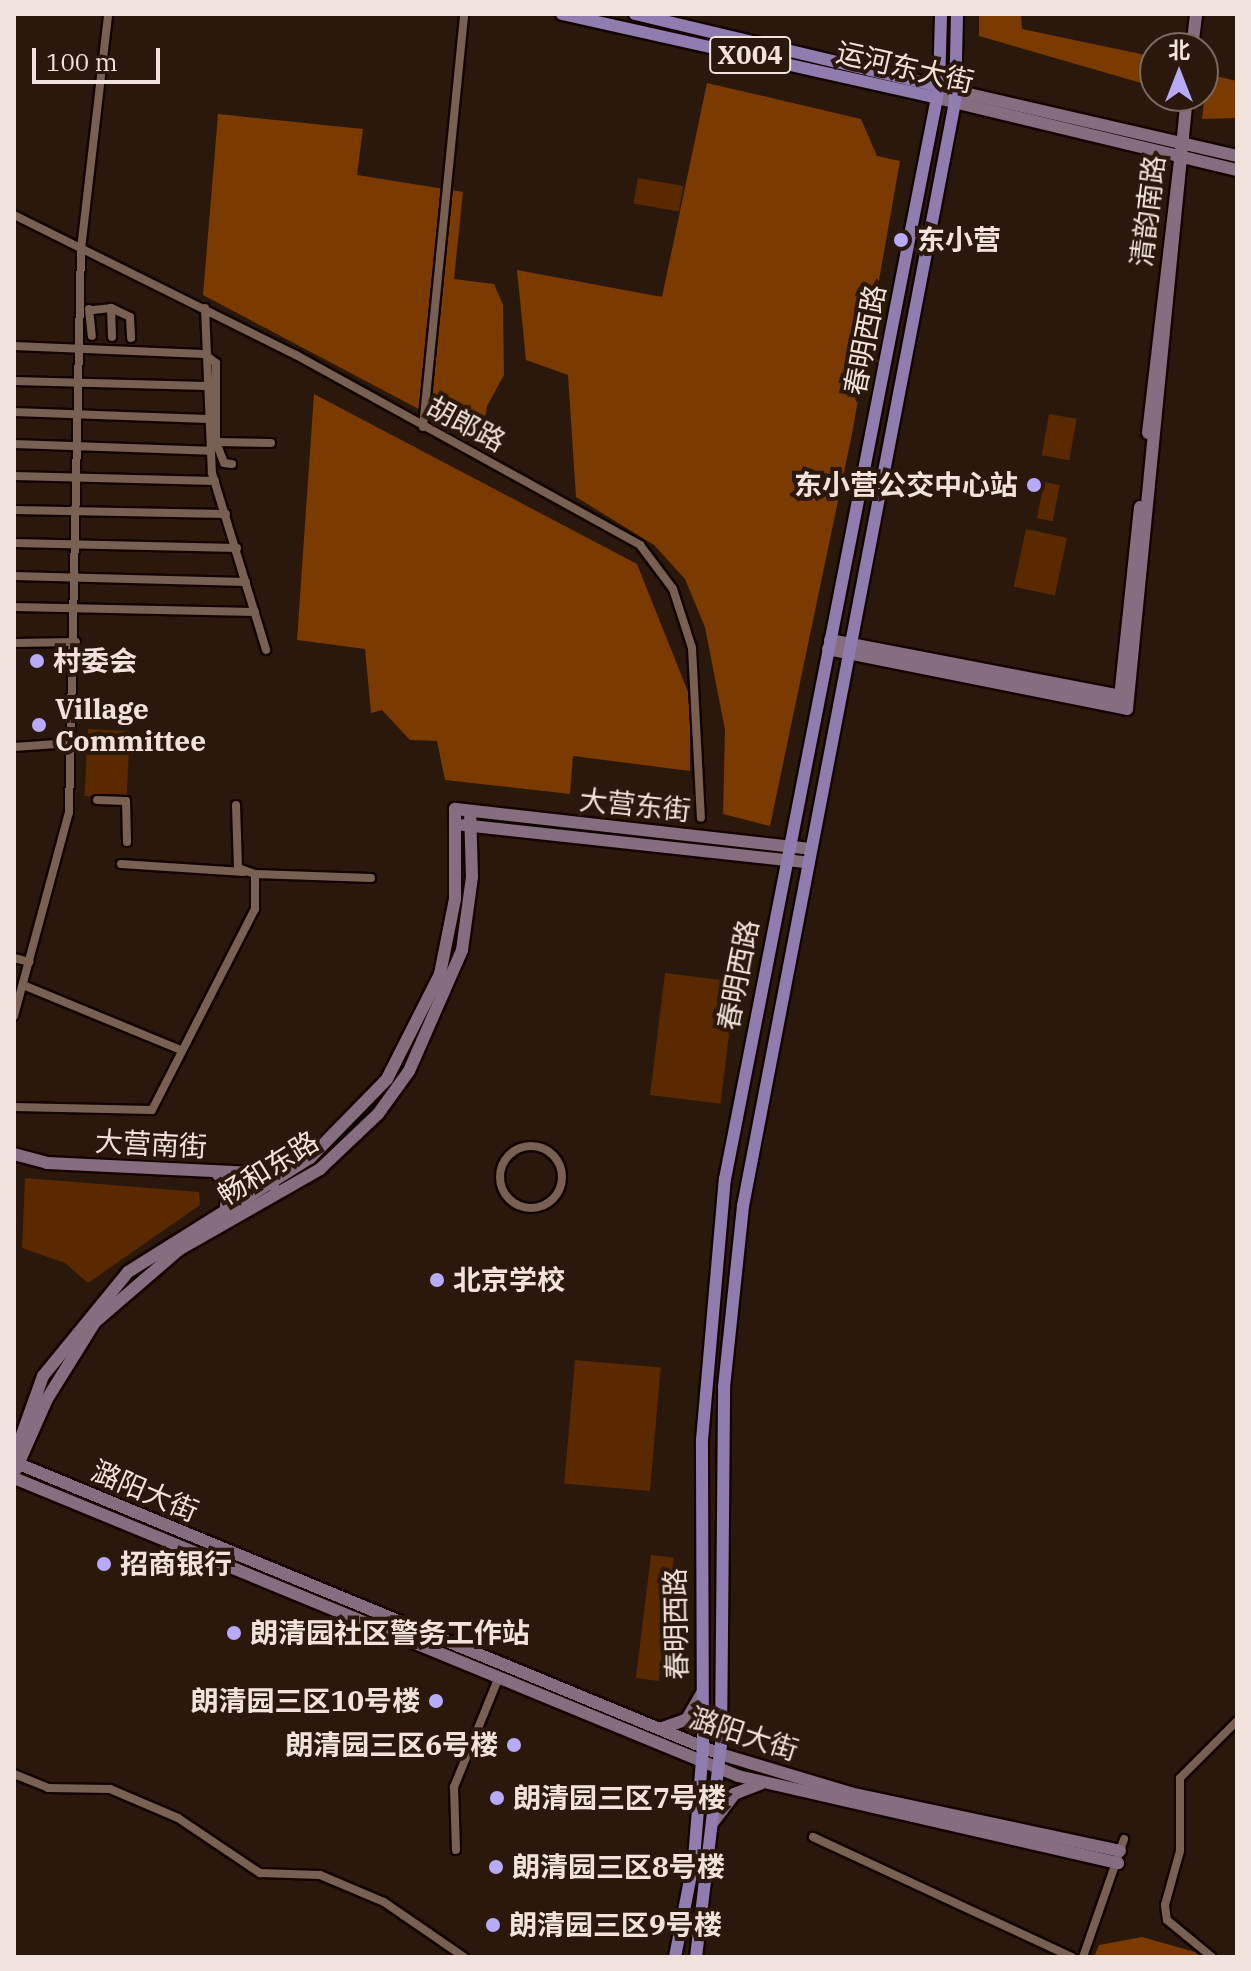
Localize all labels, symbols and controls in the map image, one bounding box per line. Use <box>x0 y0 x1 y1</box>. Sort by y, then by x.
scale bar <box>36 32 164 82</box>
north arrow <box>1139 32 1219 112</box>
road number: X004 <box>708 33 792 77</box>
street label: 运河东大街 <box>833 35 977 99</box>
text: 北 <box>1168 35 1190 64</box>
text: 100 m <box>46 46 118 78</box>
street label: 清韵南路 <box>1125 153 1171 269</box>
place label: 东小营 <box>917 223 1001 257</box>
marker: 东小营 <box>892 231 910 249</box>
street label: 春明西路 <box>838 282 892 398</box>
street label: 胡郎路 <box>421 389 511 459</box>
place label: 东小营公交中心站 <box>794 468 1018 502</box>
marker: 东小营公交中心站 <box>1025 476 1043 494</box>
place label: 村委会 <box>53 644 137 678</box>
marker: 村委会 <box>28 652 46 670</box>
place label: Village Committee <box>55 692 206 758</box>
marker: Village Committee <box>30 716 48 734</box>
street label: 大营东街 <box>578 782 692 828</box>
street label: 春明西路 <box>711 917 765 1033</box>
street label: 大营南街 <box>94 1124 208 1164</box>
street label: 畅和东路 <box>212 1124 324 1212</box>
place label: 北京学校 <box>453 1263 565 1297</box>
marker: 北京学校 <box>428 1271 446 1289</box>
street label: 潞阳大街 <box>87 1454 203 1528</box>
place label: 招商银行 <box>120 1547 232 1581</box>
marker: 招商银行 <box>95 1555 113 1573</box>
street label: 春明西路 <box>658 1568 694 1680</box>
place label: 朗清园社区警务工作站 <box>250 1616 530 1650</box>
marker: 朗清园社区警务工作站 <box>225 1624 243 1642</box>
place label: 朗清园三区10号楼 <box>190 1684 420 1718</box>
marker: 朗清园三区10号楼 <box>427 1692 445 1710</box>
street label: 潞阳大街 <box>686 1701 802 1767</box>
place label: 朗清园三区6号楼 <box>285 1728 498 1762</box>
marker: 朗清园三区6号楼 <box>505 1736 523 1754</box>
place label: 朗清园三区7号楼 <box>513 1781 726 1815</box>
marker: 朗清园三区7号楼 <box>488 1789 506 1807</box>
place label: 朗清园三区8号楼 <box>512 1850 725 1884</box>
marker: 朗清园三区8号楼 <box>487 1858 505 1876</box>
place label: 朗清园三区9号楼 <box>509 1908 722 1942</box>
marker: 朗清园三区9号楼 <box>484 1916 502 1934</box>

